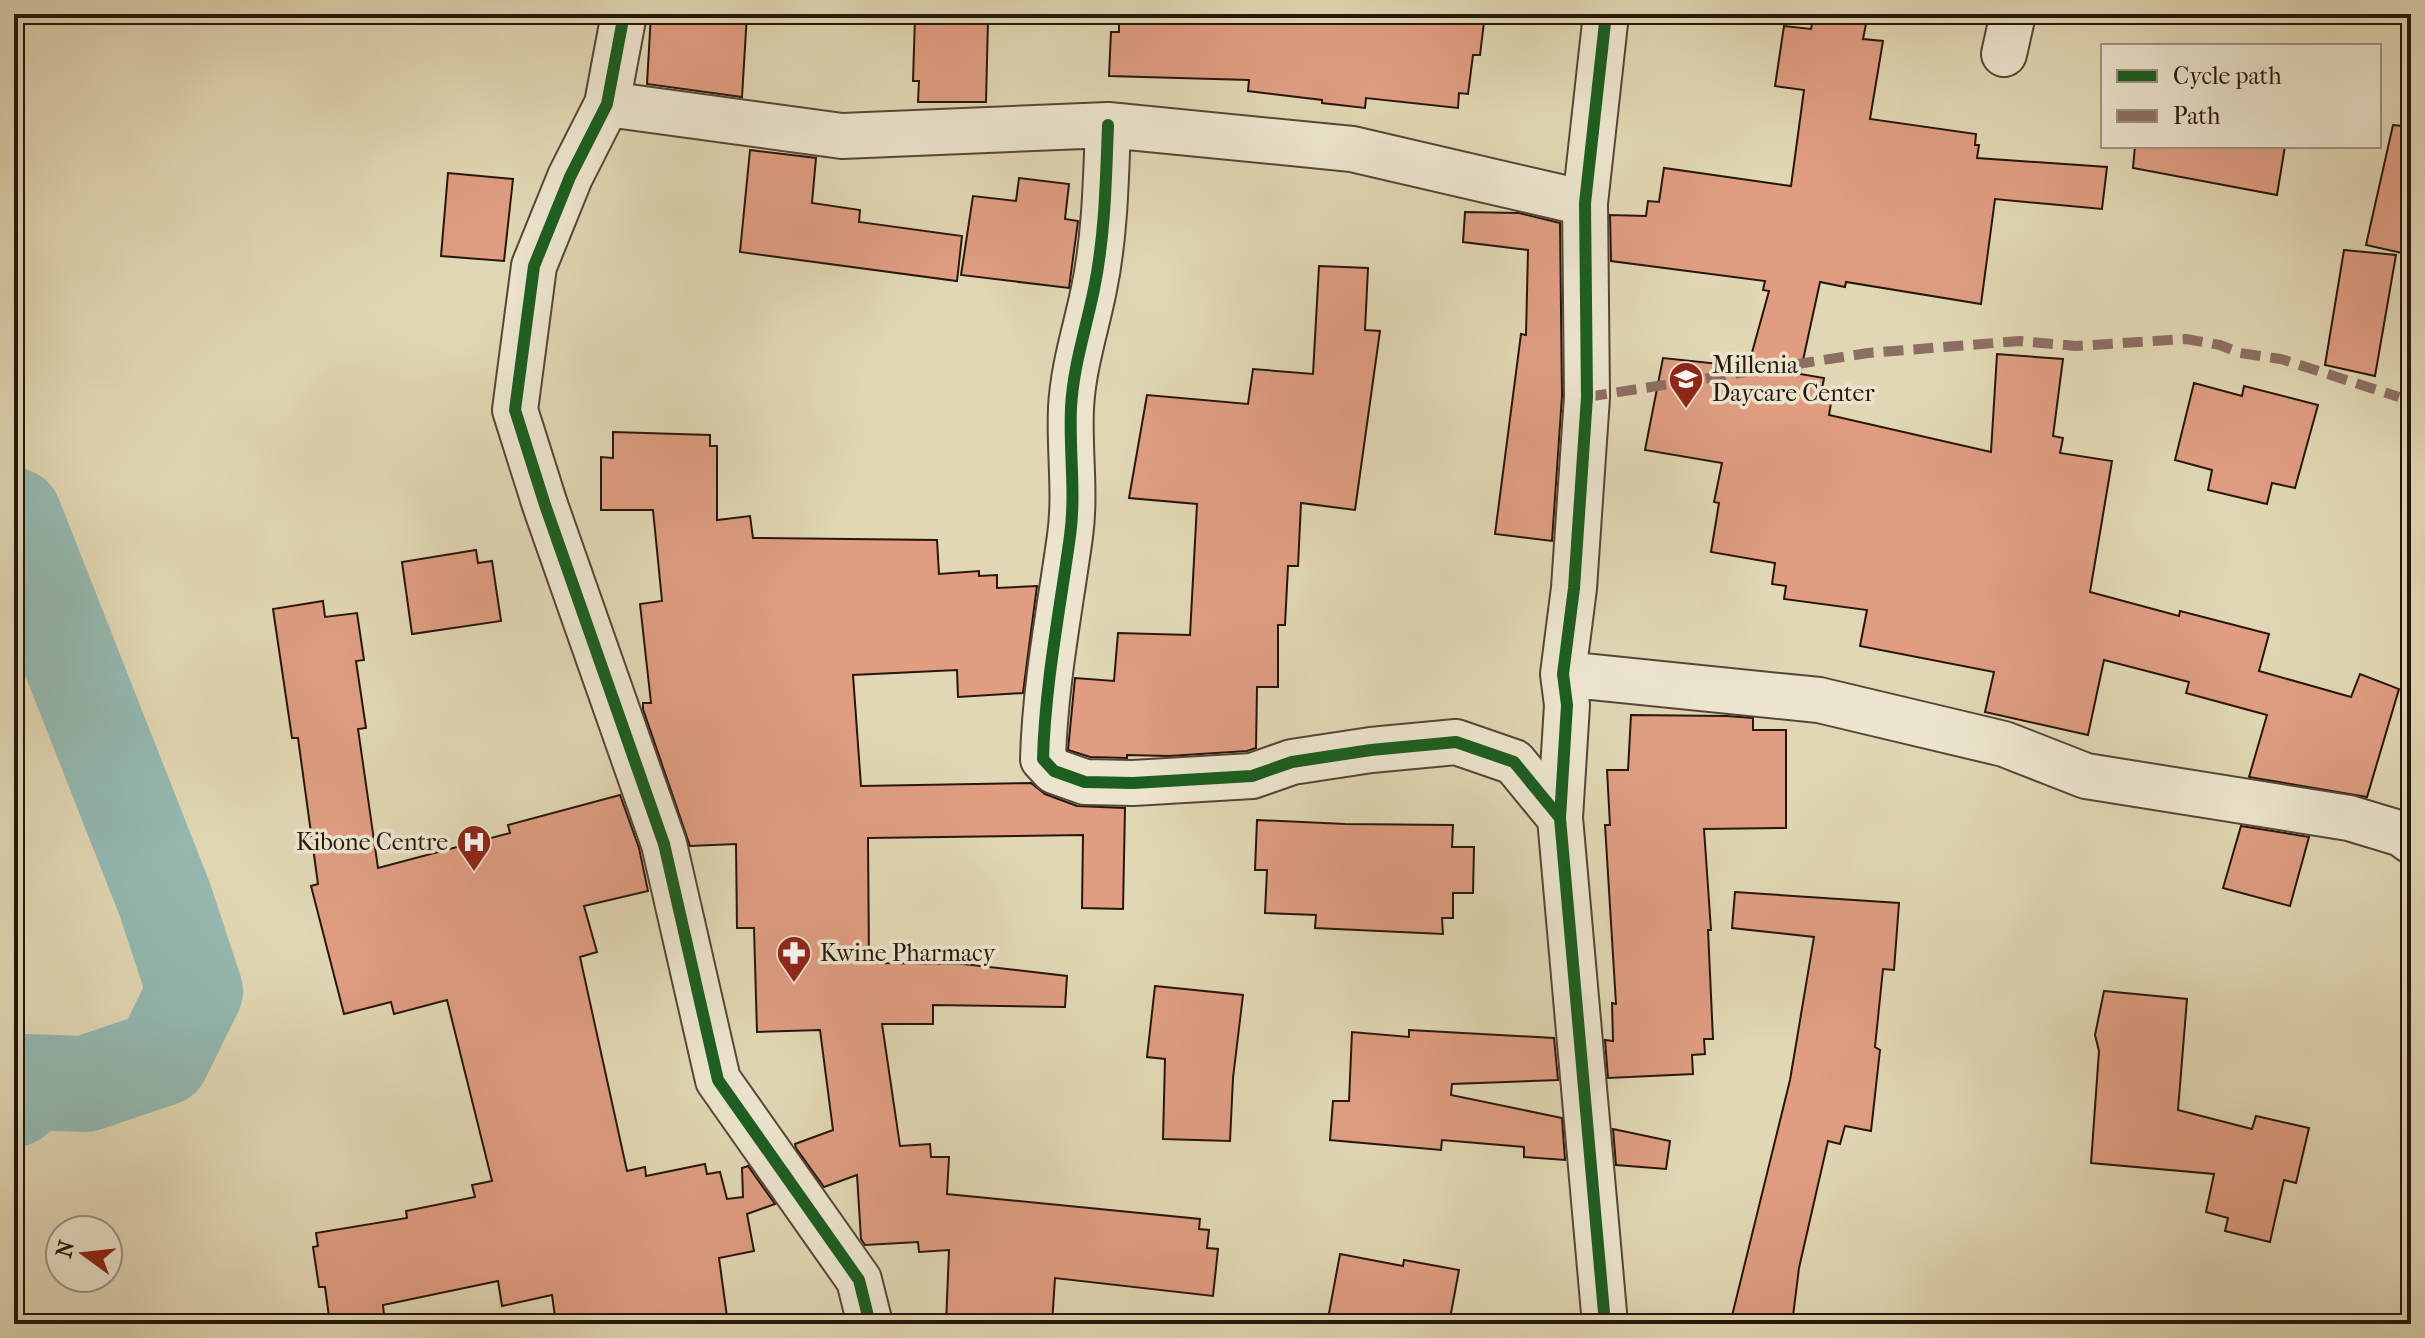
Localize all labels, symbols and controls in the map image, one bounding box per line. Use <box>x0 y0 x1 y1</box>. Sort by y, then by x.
legend <box>2101 44 2381 148</box>
text: Cycle path <box>2173 62 2282 90</box>
text: Path <box>2173 102 2221 130</box>
place label: Millenia Daycare Center <box>1712 351 1875 407</box>
school or university icon: Millenia Daycare Center <box>1667 360 1705 410</box>
hospital icon: Kibone Centre <box>455 823 493 873</box>
place label: Kibone Centre <box>296 828 448 856</box>
pharmacy icon: Kwine Pharmacy <box>775 934 813 984</box>
place label: Kwine Pharmacy <box>820 939 997 967</box>
north arrow <box>44 1214 124 1294</box>
text: N <box>51 1237 80 1261</box>

